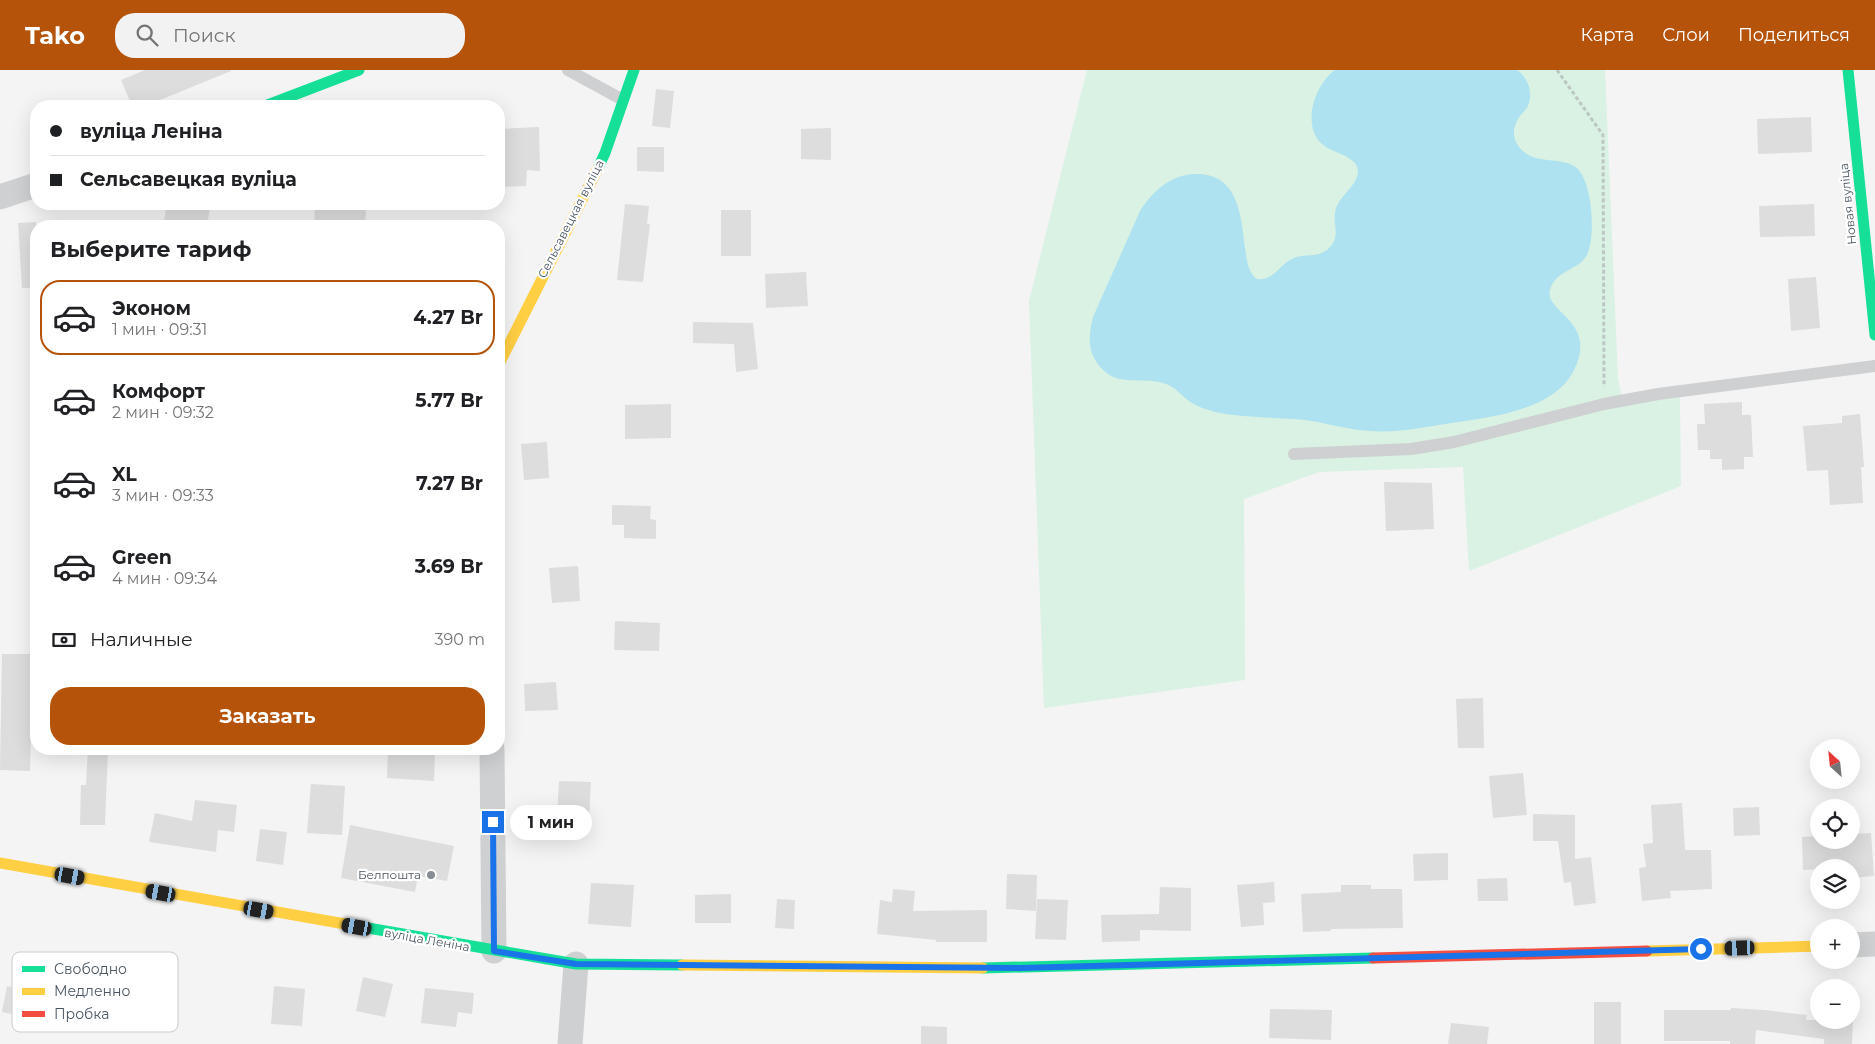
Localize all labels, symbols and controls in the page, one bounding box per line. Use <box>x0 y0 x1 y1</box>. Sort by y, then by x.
search box <box>115 13 465 58</box>
text: Tako <box>25 21 85 50</box>
icon: search <box>133 21 161 49</box>
text: Поиск <box>173 24 235 47</box>
text: Карта <box>1580 24 1634 46</box>
text: Слои <box>1662 24 1710 46</box>
text: Поделиться <box>1738 24 1850 46</box>
text: вуліца Леніна <box>80 120 222 143</box>
street label: Сельсавецкая вуліца <box>534 157 607 280</box>
street label: Новая вуліца <box>1836 163 1859 246</box>
text: Сельсавецкая вуліца <box>80 168 297 191</box>
text: Выберите тариф <box>50 236 251 263</box>
icon: car <box>52 295 97 340</box>
text: Эконом <box>112 297 191 320</box>
text: 4.27 Br <box>413 306 483 329</box>
text: 1 мин · 09:31 <box>112 320 207 339</box>
icon: car <box>52 378 97 423</box>
text: Комфорт <box>112 380 205 403</box>
text: 5.77 Br <box>415 389 483 412</box>
text: 2 мин · 09:32 <box>112 403 214 422</box>
icon: car <box>52 461 97 506</box>
text: XL <box>112 463 137 486</box>
text: 7.27 Br <box>416 472 483 495</box>
text: 3 мин · 09:33 <box>112 486 214 505</box>
icon: car <box>52 544 97 589</box>
text: Green <box>112 546 172 569</box>
text: 3.69 Br <box>415 555 483 578</box>
text: 4 мин · 09:34 <box>112 569 217 588</box>
icon: cash <box>50 626 78 654</box>
text: Наличные <box>90 628 193 651</box>
text: 390 m <box>434 630 485 649</box>
button: Заказать <box>50 687 485 745</box>
north arrow <box>1810 739 1860 789</box>
map controls <box>1810 739 1860 1029</box>
button: locate <box>1810 799 1860 849</box>
callout: 1 мин <box>510 804 593 840</box>
route end <box>482 811 504 833</box>
text: 1 мин <box>528 813 574 832</box>
button: layers <box>1810 859 1860 909</box>
car <box>53 866 86 886</box>
place label: Белпошта <box>358 867 421 882</box>
marker: Белпошта <box>425 869 437 881</box>
car <box>144 883 177 903</box>
car <box>242 900 275 920</box>
car <box>340 917 373 937</box>
button: + <box>1810 919 1860 969</box>
street label: вуліца Леніна <box>383 925 471 954</box>
route start <box>1690 938 1712 960</box>
car <box>1724 940 1755 956</box>
legend <box>12 952 178 1032</box>
text: Свободно <box>54 960 127 978</box>
button: − <box>1810 979 1860 1029</box>
text: Медленно <box>54 982 130 1000</box>
text: Пробка <box>54 1005 109 1023</box>

